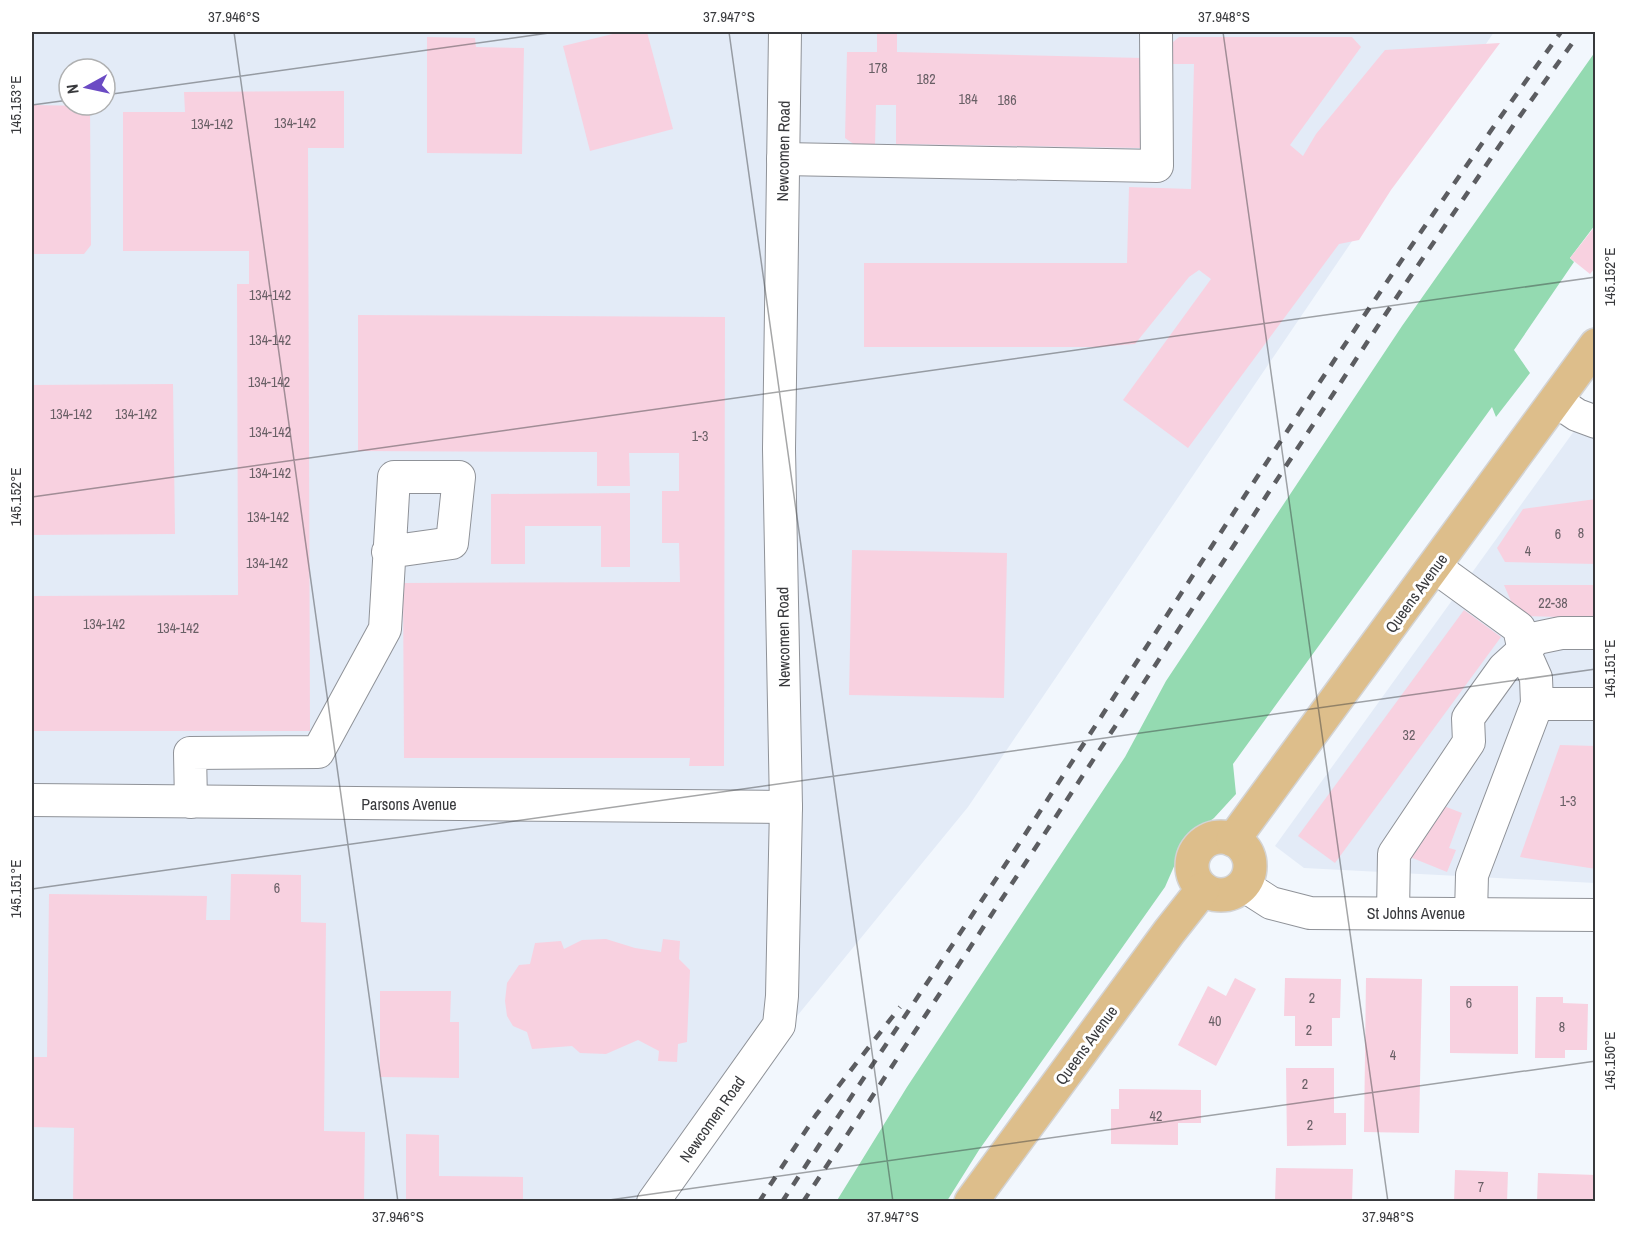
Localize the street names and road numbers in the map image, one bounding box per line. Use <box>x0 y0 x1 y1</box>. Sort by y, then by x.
street label: Newcomen Road <box>771 101 795 201</box>
street label: Queens Avenue <box>1380 549 1452 637</box>
street label: Newcomen Road <box>771 587 795 687</box>
street label: Parsons Avenue <box>361 793 457 815</box>
street label: St Johns Avenue <box>1367 902 1465 924</box>
street label: Queens Avenue <box>1050 1001 1122 1089</box>
street label: Newcomen Road <box>674 1071 750 1167</box>

